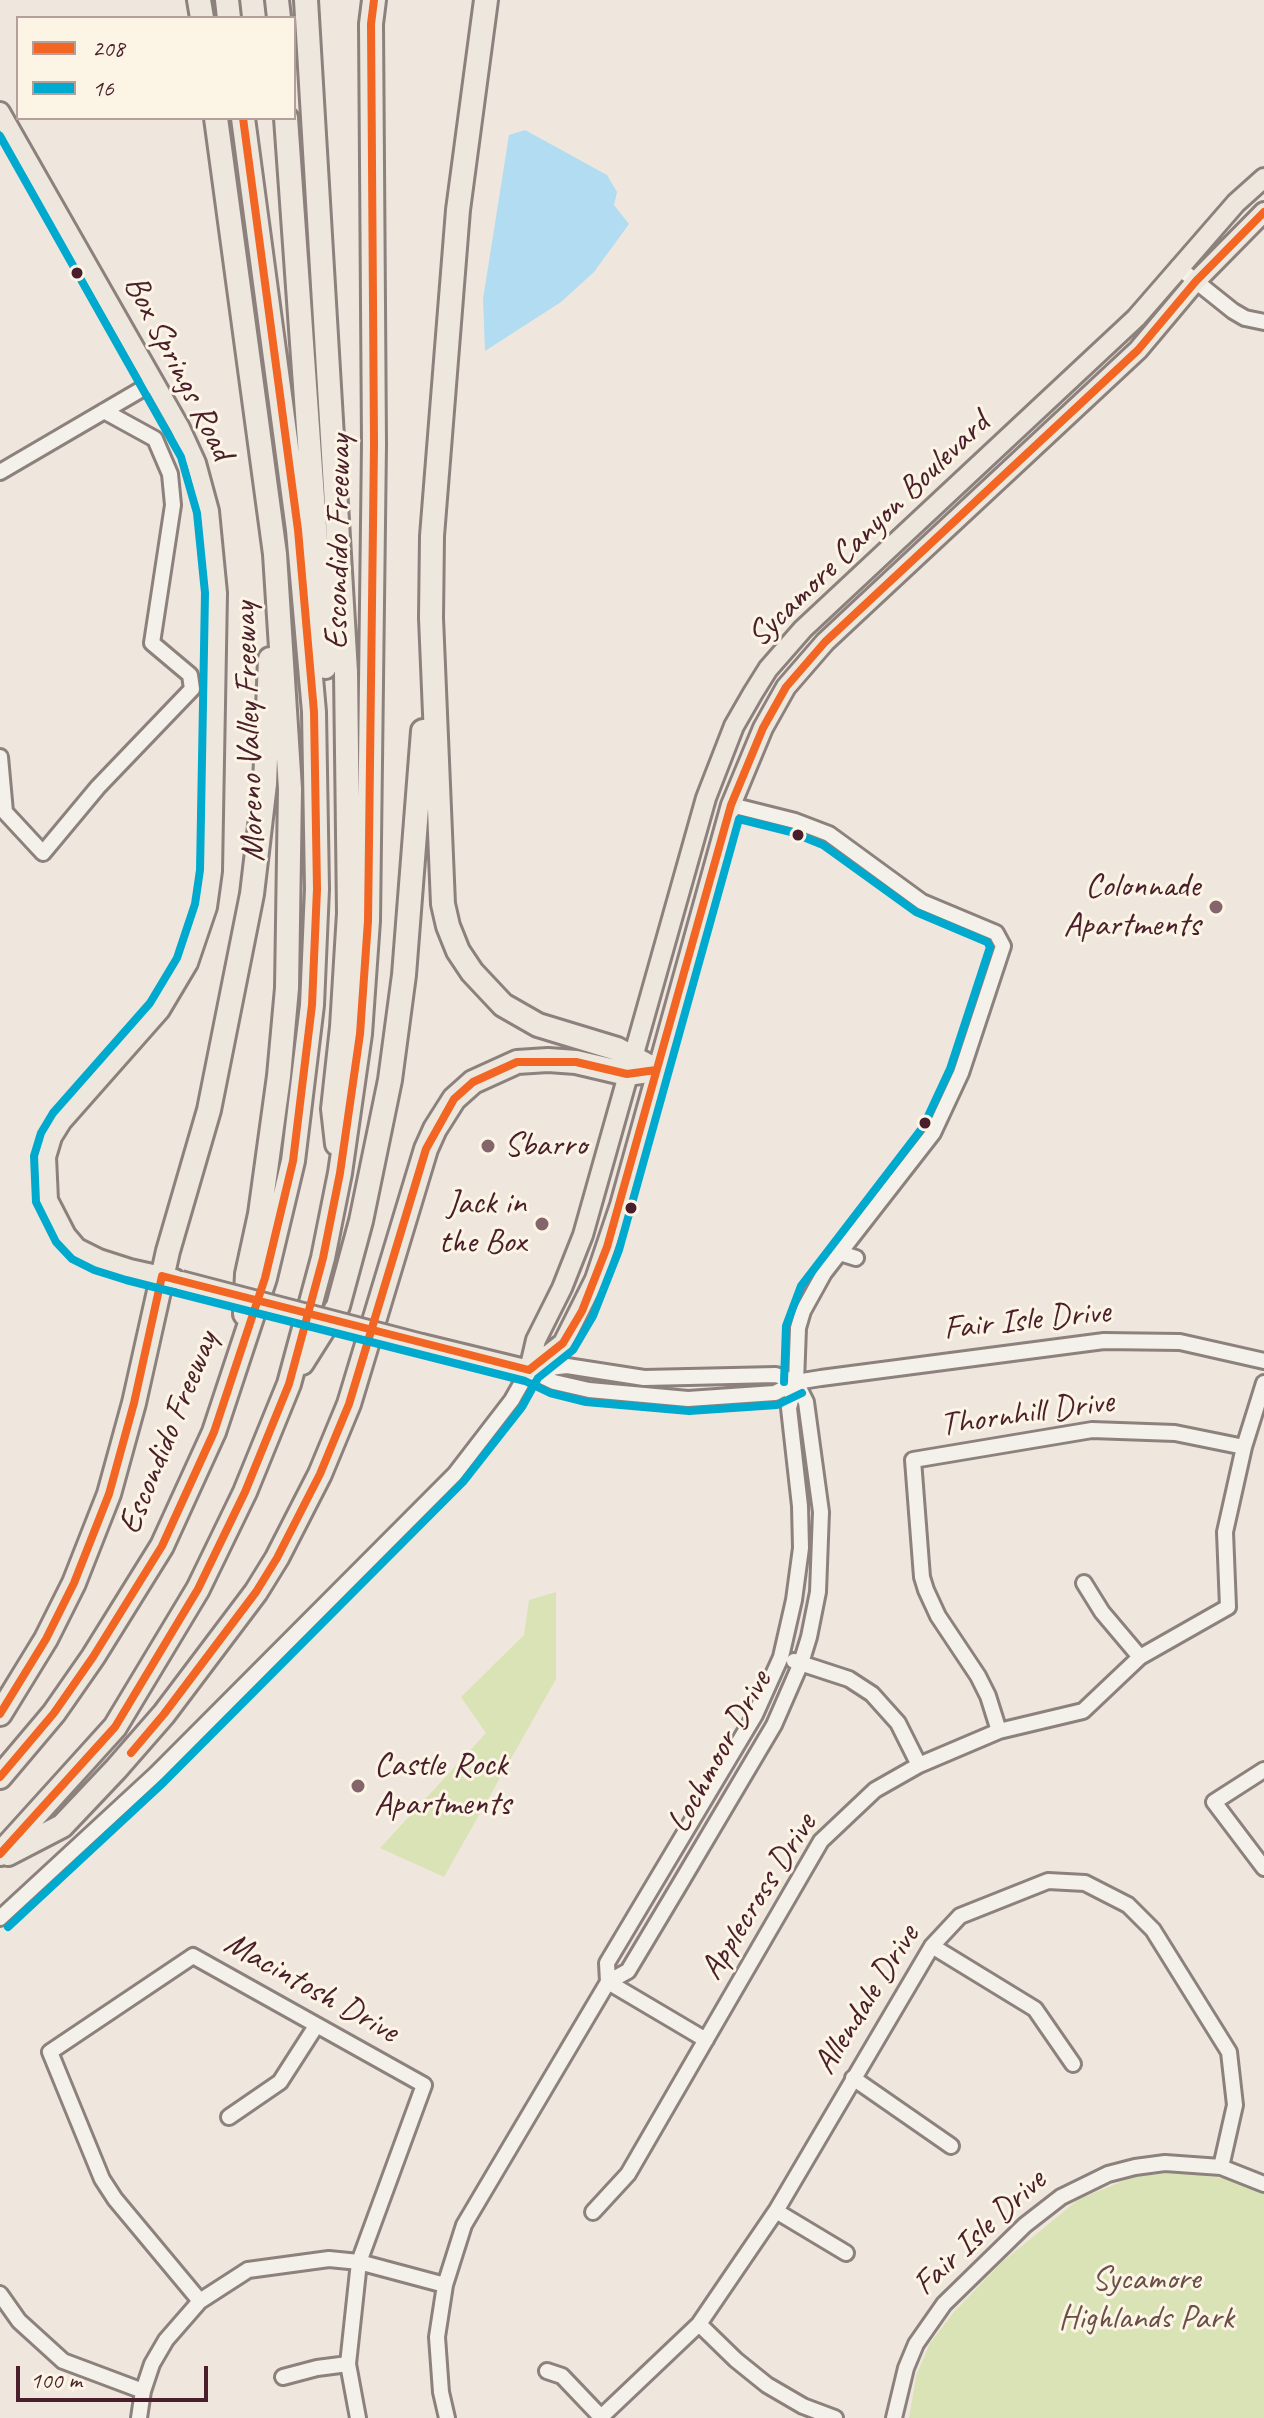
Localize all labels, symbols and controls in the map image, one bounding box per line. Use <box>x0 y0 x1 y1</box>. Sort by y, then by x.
legend <box>16 16 296 120</box>
text: 208 <box>92 33 124 63</box>
text: 16 <box>92 73 114 103</box>
unlabelled marker <box>69 265 85 281</box>
street label: Box Springs Road <box>114 269 242 467</box>
street label: Sycamore Canyon Boulevard <box>739 404 999 656</box>
street label: Escondido Freeway <box>317 434 361 650</box>
street label: Moreno Valley Freeway <box>225 601 275 863</box>
unlabelled marker <box>790 827 806 843</box>
place label: Colonnade Apartments <box>1063 867 1200 946</box>
marker: Colonnade Apartments <box>1207 898 1225 916</box>
unlabelled marker <box>917 1115 933 1131</box>
place label: Sbarro <box>504 1126 587 1166</box>
marker: Sbarro <box>479 1137 497 1155</box>
place label: Jack in the Box <box>439 1184 526 1264</box>
unlabelled marker <box>623 1200 639 1216</box>
marker: Jack in the Box <box>533 1215 551 1233</box>
street label: Fair Isle Drive <box>942 1292 1112 1350</box>
street label: Escondido Freeway <box>110 1326 228 1540</box>
street label: Thornhill Drive <box>938 1382 1116 1446</box>
street label: Lochmoor Drive <box>659 1664 781 1840</box>
place label: Castle Rock Apartments <box>374 1746 511 1826</box>
marker: Castle Rock Apartments <box>349 1777 367 1795</box>
street label: Applecross Drive <box>692 1806 826 1988</box>
street label: Allendale Drive <box>805 1918 929 2082</box>
street label: Macintosh Drive <box>217 1923 405 2053</box>
street label: Fair Isle Drive <box>905 2161 1055 2305</box>
park label: Sycamore Highlands Park <box>1058 2260 1234 2340</box>
scale bar <box>20 2350 212 2400</box>
text: 100 m <box>30 2365 82 2395</box>

